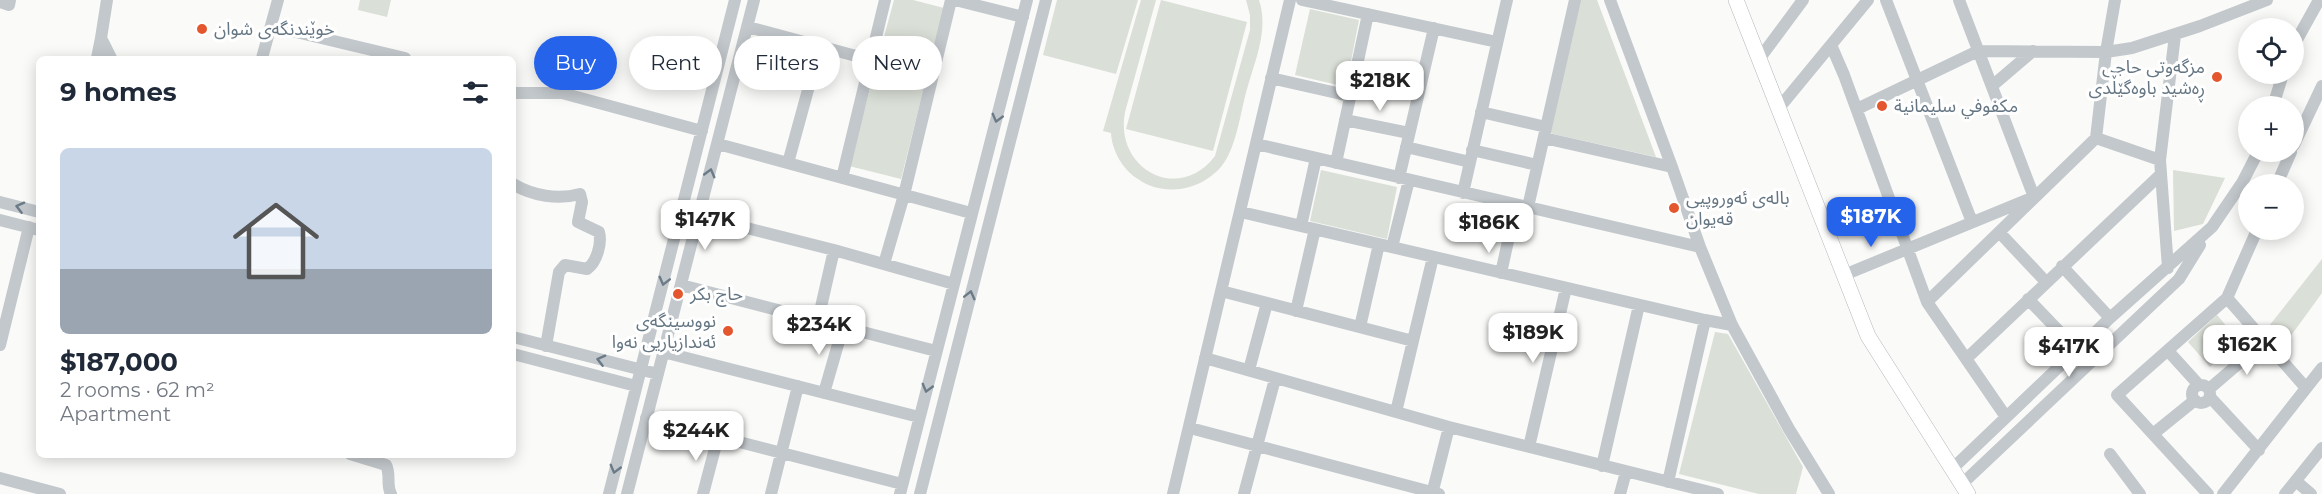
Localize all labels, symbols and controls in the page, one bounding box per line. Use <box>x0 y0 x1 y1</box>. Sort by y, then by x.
place label: خوێندنگەی شوان <box>214 18 335 40</box>
map controls <box>2238 18 2304 240</box>
button: locate <box>2238 18 2304 84</box>
marker: خوێندنگەی شوان <box>195 22 209 36</box>
chip: Buy <box>534 36 617 90</box>
chip: Rent <box>629 36 722 90</box>
chip: Filters <box>734 36 840 90</box>
chip: New <box>852 36 942 90</box>
place label: مزگەوتی حاجی ڕەشید باوەگێڵدی <box>2089 56 2205 103</box>
pin: $218K <box>1338 61 1422 112</box>
text: $218K <box>1350 68 1410 92</box>
marker: مزگەوتی حاجی ڕەشید باوەگێڵدی <box>2210 70 2224 84</box>
text: 9 homes <box>60 76 177 108</box>
icon: filters <box>459 76 492 109</box>
place label: مكفوفي سليمانية <box>1894 95 2018 119</box>
button: + <box>2238 96 2304 162</box>
marker: مكفوفي سليمانية <box>1875 99 1889 113</box>
one-way arrow <box>992 112 1004 123</box>
one-way arrow <box>703 168 715 179</box>
button: − <box>2238 174 2304 240</box>
icon: home <box>222 187 330 295</box>
place label: بالەی ئەوروپیی قەیوان <box>1686 187 1790 230</box>
pin: $187K <box>1829 197 1913 248</box>
pin: $147K <box>663 200 747 251</box>
one-way arrow <box>15 201 25 214</box>
marker: بالەی ئەوروپیی قەیوان <box>1667 201 1681 215</box>
pin: $186K <box>1447 203 1531 254</box>
text: $187K <box>1841 204 1901 228</box>
text: $147K <box>675 207 735 231</box>
text: $186K <box>1458 210 1520 234</box>
one-way arrow <box>658 275 671 285</box>
place label: حاج بكر <box>689 283 743 307</box>
marker: حاج بكر <box>671 287 685 301</box>
one-way arrow <box>962 290 975 300</box>
pin: $234K <box>777 305 861 356</box>
place label: نووسینگەی ئەندازیاریی نەوا <box>612 310 716 353</box>
text: $234K <box>787 312 851 336</box>
pin: $189K <box>1491 313 1575 364</box>
text: $189K <box>1502 320 1564 344</box>
marker: نووسینگەی ئەندازیاریی نەوا <box>721 324 735 338</box>
pin: $162K <box>2205 325 2289 376</box>
pin: $417K <box>2027 327 2111 378</box>
text: $162K <box>2217 332 2277 356</box>
text: $417K <box>2038 334 2100 358</box>
text: $187,000 <box>60 346 178 378</box>
one-way arrow <box>597 354 607 367</box>
text: 2 rooms · 62 m² <box>60 378 215 402</box>
one-way arrow <box>921 383 934 393</box>
text: Apartment <box>60 402 171 426</box>
pin: $244K <box>654 411 738 462</box>
text: $244K <box>663 418 729 442</box>
one-way arrow <box>610 464 623 474</box>

